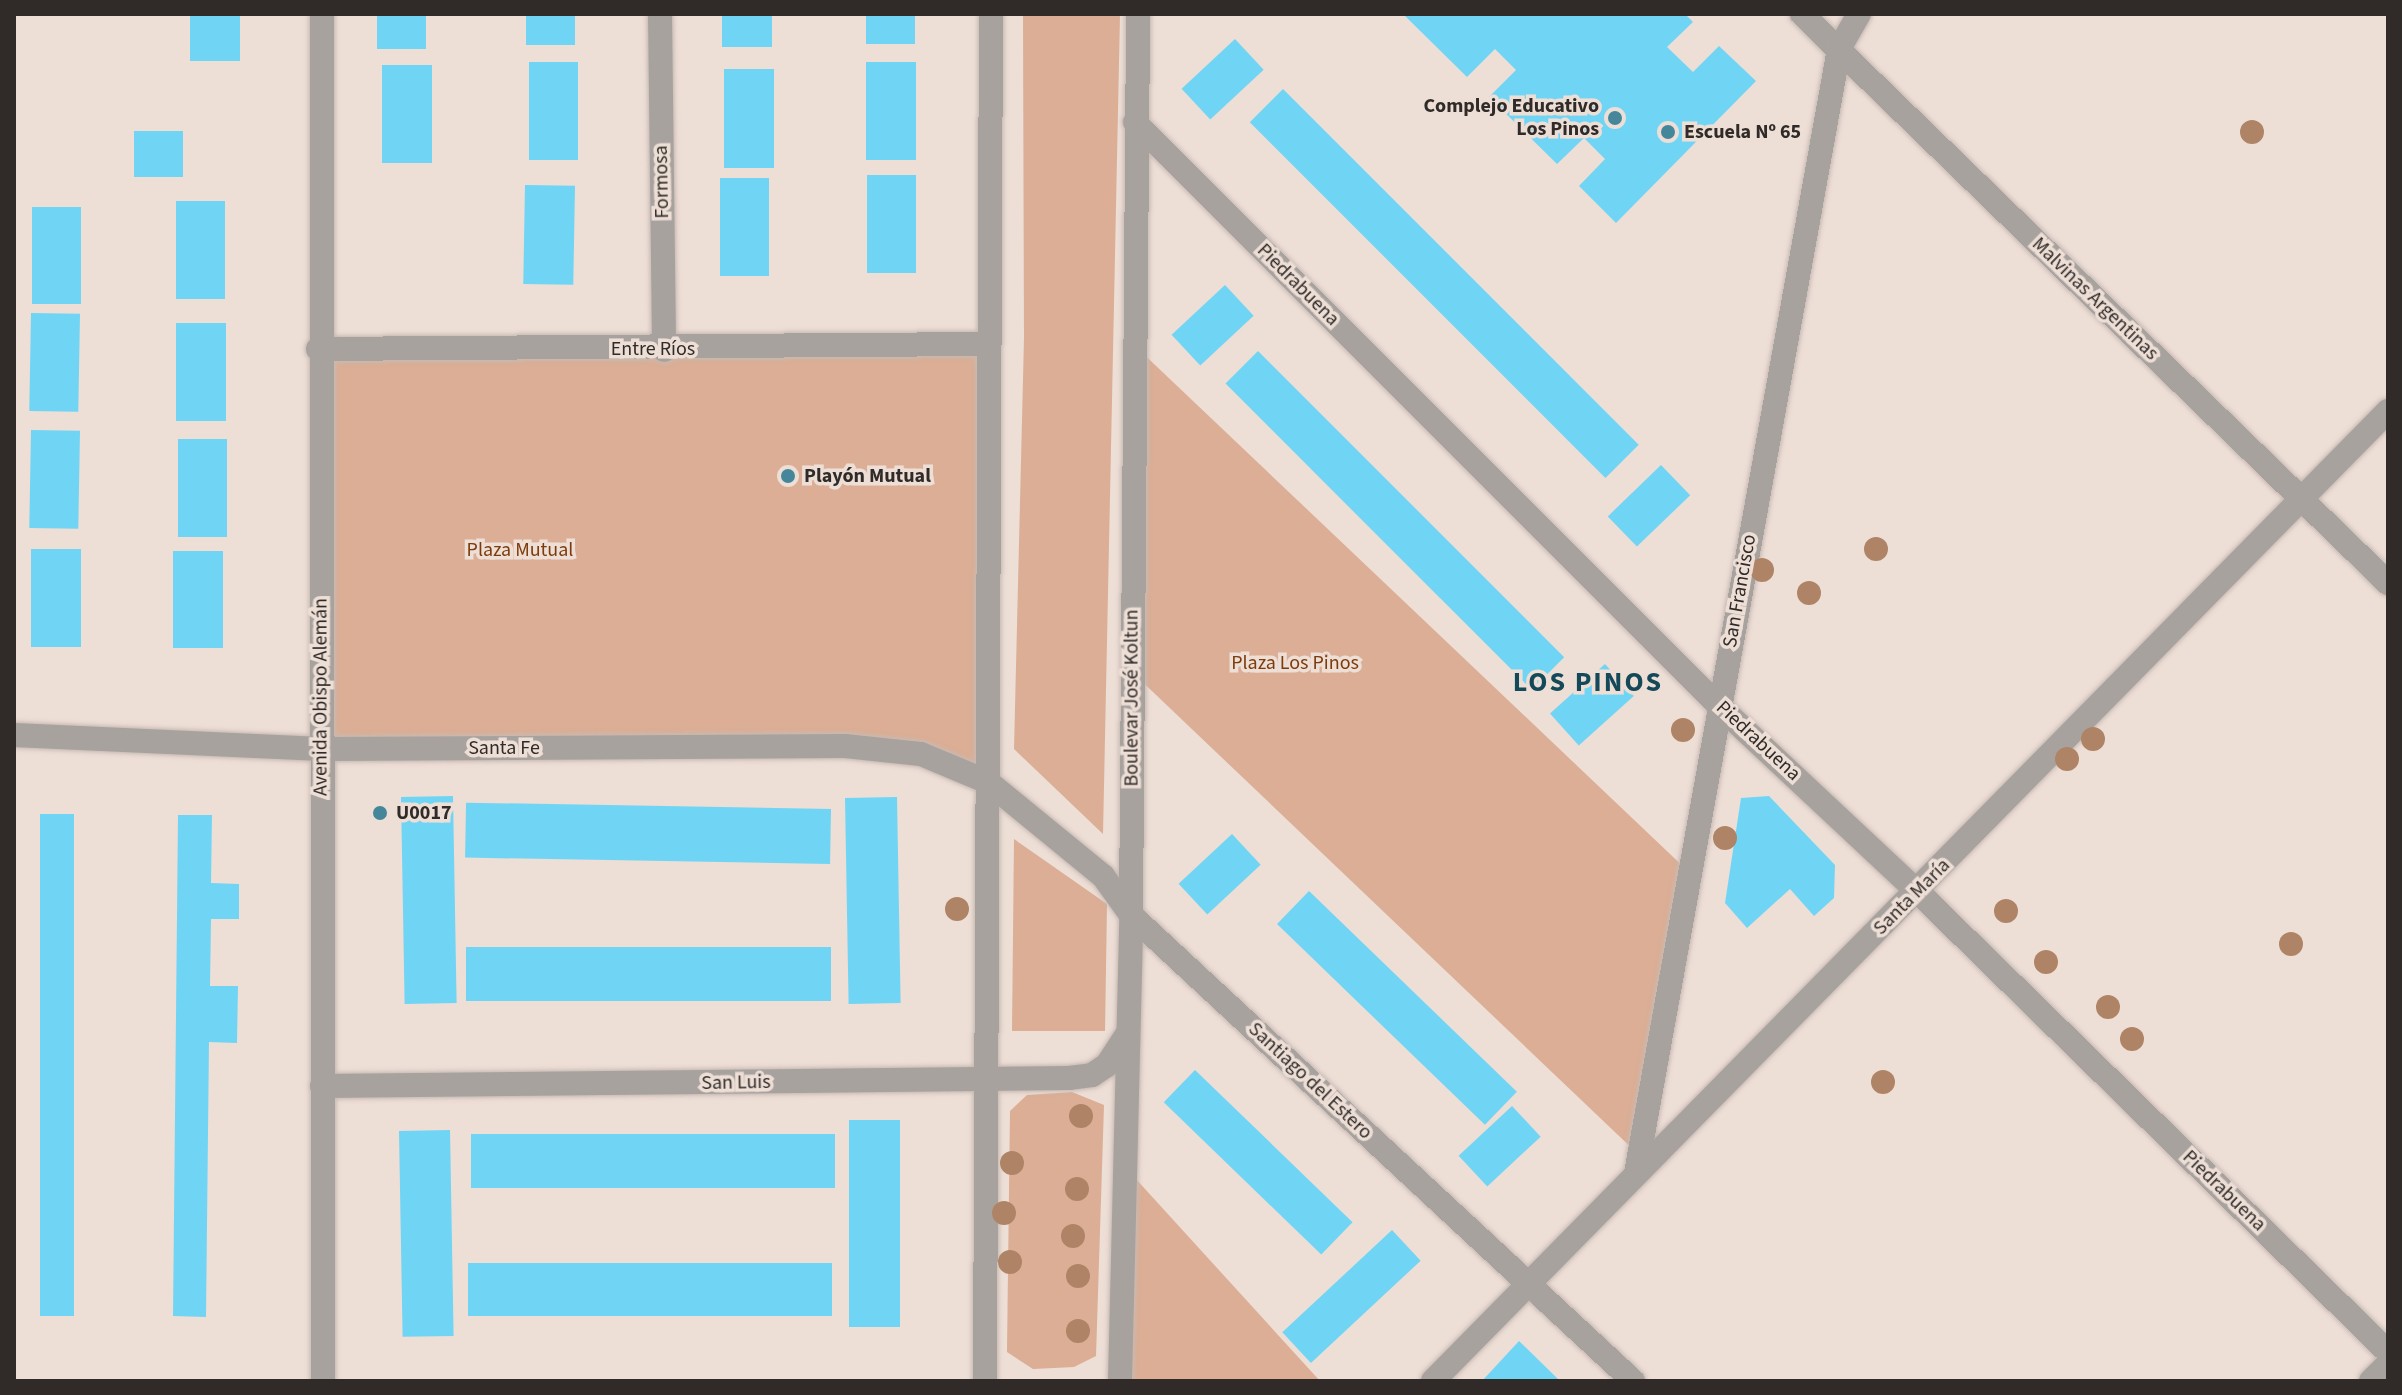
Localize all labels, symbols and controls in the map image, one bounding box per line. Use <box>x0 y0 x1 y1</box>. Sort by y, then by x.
place label: Complejo Educativo Los Pinos <box>1423 94 1599 141</box>
marker: Complejo Educativo Los Pinos <box>1606 109 1624 127</box>
place label: Escuela Nº 65 <box>1684 120 1801 144</box>
marker: Escuela Nº 65 <box>1659 123 1677 141</box>
street label: Formosa <box>649 145 675 219</box>
street label: Malvinas Argentinas <box>2027 232 2163 366</box>
street label: Piedrabuena <box>1252 239 1344 331</box>
street label: Entre Ríos <box>611 337 695 361</box>
place label: Playón Mutual <box>804 464 931 488</box>
marker: Playón Mutual <box>779 467 797 485</box>
street label: San Francisco <box>1718 532 1762 650</box>
park label: Plaza Mutual <box>467 538 573 562</box>
street label: Avenida Obispo Alemán <box>309 598 333 796</box>
street label: Boulevar José Koltun <box>1120 609 1144 787</box>
park label: Plaza Los Pinos <box>1231 651 1359 675</box>
district label: LOS PINOS <box>1513 665 1663 699</box>
street label: Piedrabuena <box>1711 696 1805 786</box>
street label: Santa Fe <box>468 736 540 760</box>
place label: U0017 <box>396 801 452 825</box>
marker: U0017 <box>371 804 389 822</box>
street label: Santa María <box>1869 854 1955 940</box>
street label: Santiago del Estero <box>1243 1017 1377 1145</box>
street label: San Luis <box>701 1070 771 1096</box>
street label: Piedrabuena <box>2177 1145 2271 1237</box>

